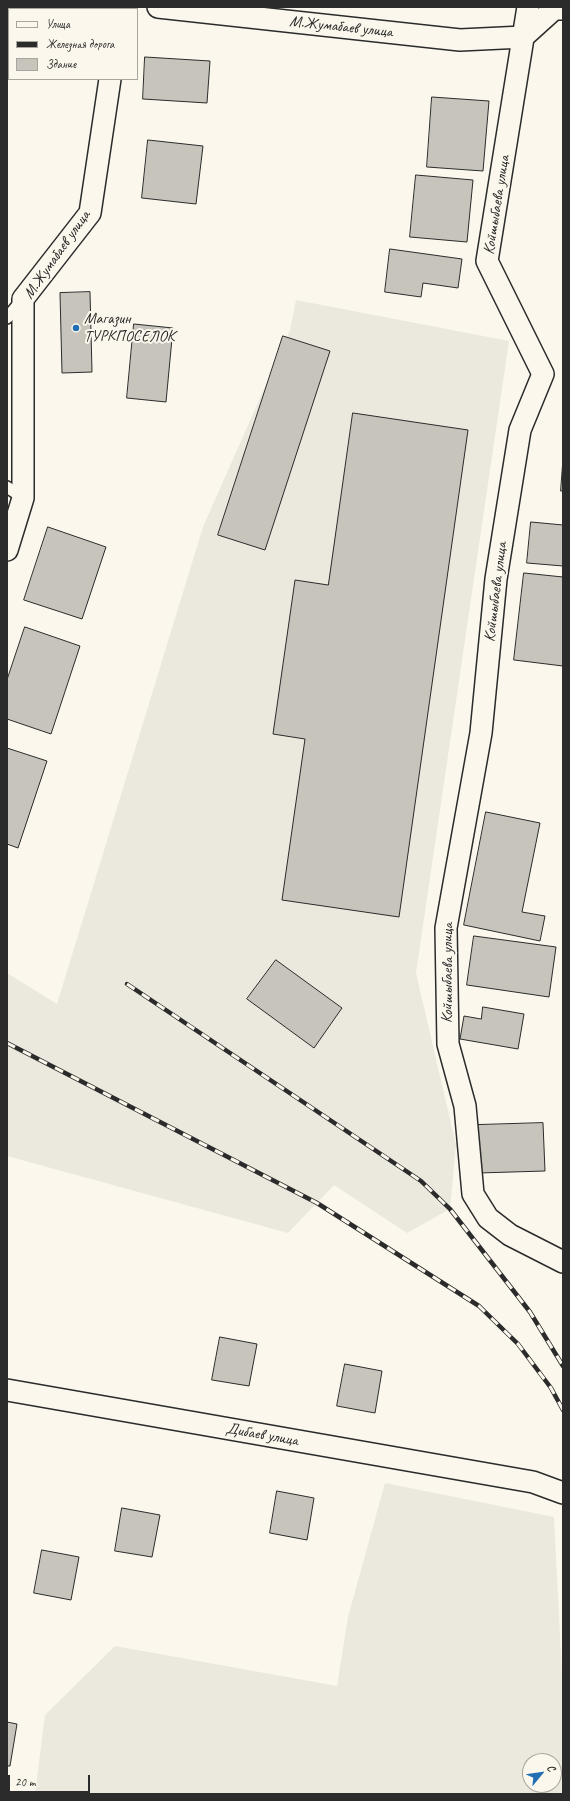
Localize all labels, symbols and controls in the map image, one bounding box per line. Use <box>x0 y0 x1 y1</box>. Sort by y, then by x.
legend <box>8 8 138 80</box>
street label: М.Жумабаев улица <box>288 12 394 42</box>
text: Улица <box>46 16 70 32</box>
text: Железная дорога <box>46 36 114 52</box>
text: Здание <box>46 56 76 72</box>
street label: Койшыбаева улица <box>480 154 514 256</box>
street label: М.Жумабаев улица <box>19 207 95 303</box>
place label: Магазин ТУРКПОСЕЛОК <box>84 309 175 347</box>
marker: Магазин ТУРКПОСЕЛОК <box>71 323 81 333</box>
street label: Койшыбаева улица <box>480 541 512 643</box>
street label: Койшыбаева улица <box>438 923 458 1023</box>
street label: Дибаев улица <box>224 1419 300 1451</box>
north arrow <box>522 1753 562 1793</box>
text: С <box>544 1762 559 1773</box>
scale bar <box>10 1767 92 1793</box>
text: 20 m <box>15 1774 35 1790</box>

